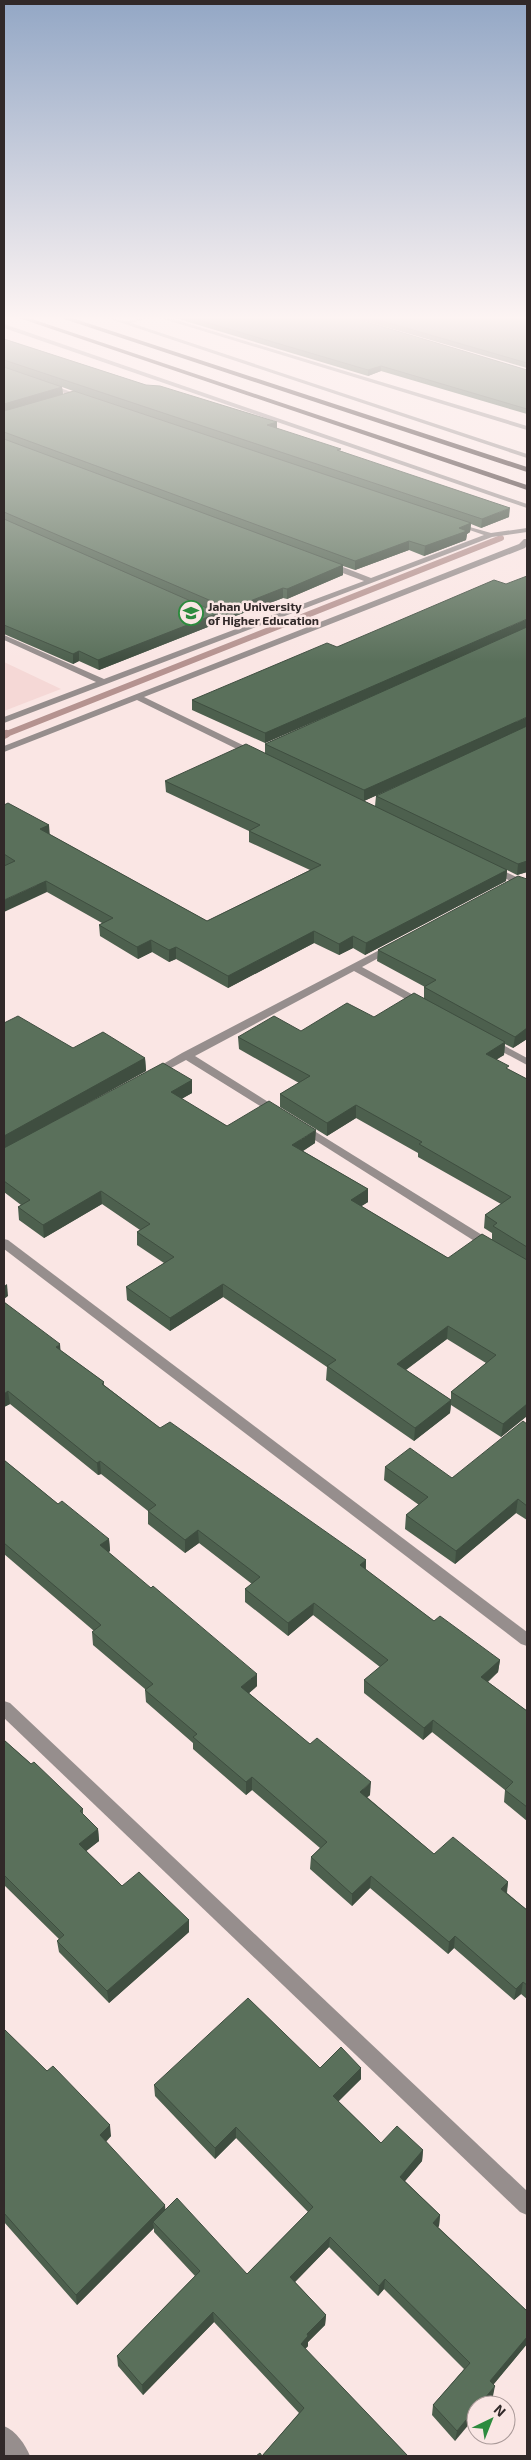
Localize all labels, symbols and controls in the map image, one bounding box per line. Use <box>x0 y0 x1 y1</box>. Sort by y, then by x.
place label: Jahan University of Higher Education <box>208 599 319 627</box>
school or university icon: Jahan University of Higher Education <box>178 600 204 626</box>
north arrow <box>466 2395 516 2445</box>
text: N <box>491 2400 510 2420</box>

